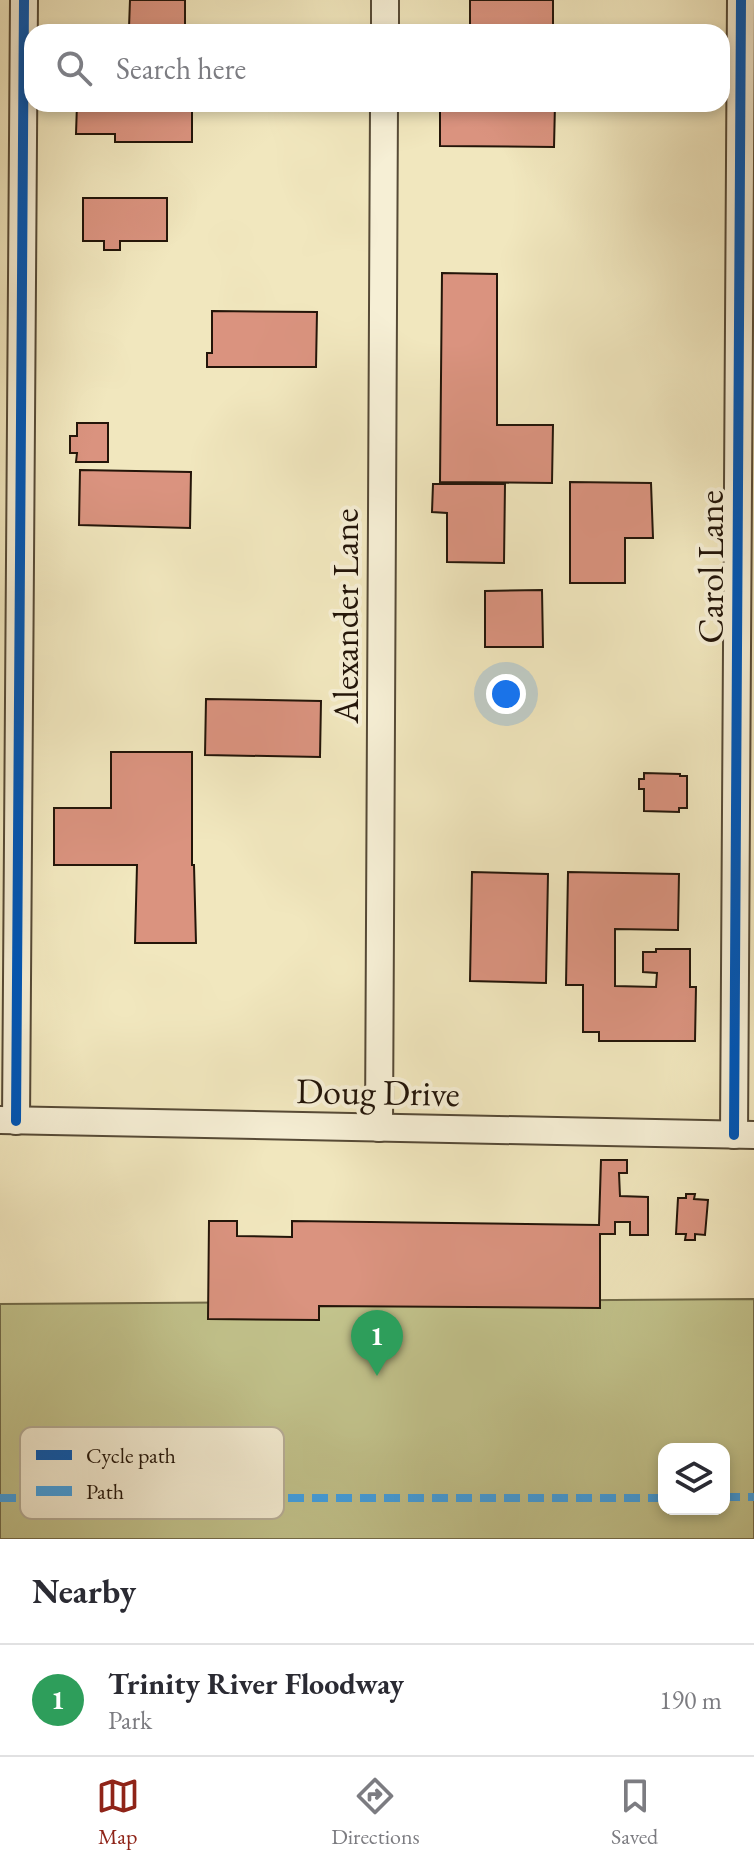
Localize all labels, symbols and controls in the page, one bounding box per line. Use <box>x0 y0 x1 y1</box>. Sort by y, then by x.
search box <box>24 24 730 112</box>
icon: search <box>52 46 96 90</box>
text: Search here <box>116 49 246 88</box>
street label: Carol Lane <box>687 490 734 644</box>
street label: Alexander Lane <box>322 508 369 725</box>
your location <box>486 674 526 714</box>
street label: Doug Drive <box>296 1067 460 1117</box>
pin: 1 <box>351 1310 403 1376</box>
legend <box>20 1427 284 1519</box>
text: Cycle path <box>86 1441 176 1470</box>
map controls <box>658 1443 730 1515</box>
button: layers <box>658 1443 730 1515</box>
text: Path <box>86 1477 124 1506</box>
text: Nearby <box>32 1569 136 1613</box>
text: Trinity River Floodway <box>108 1664 404 1703</box>
text: 1 <box>51 1683 65 1717</box>
text: 190 m <box>659 1683 722 1717</box>
text: Park <box>108 1703 152 1737</box>
tab: Map <box>96 1774 140 1851</box>
tab: Directions <box>331 1774 420 1851</box>
tab: Saved <box>611 1774 658 1851</box>

